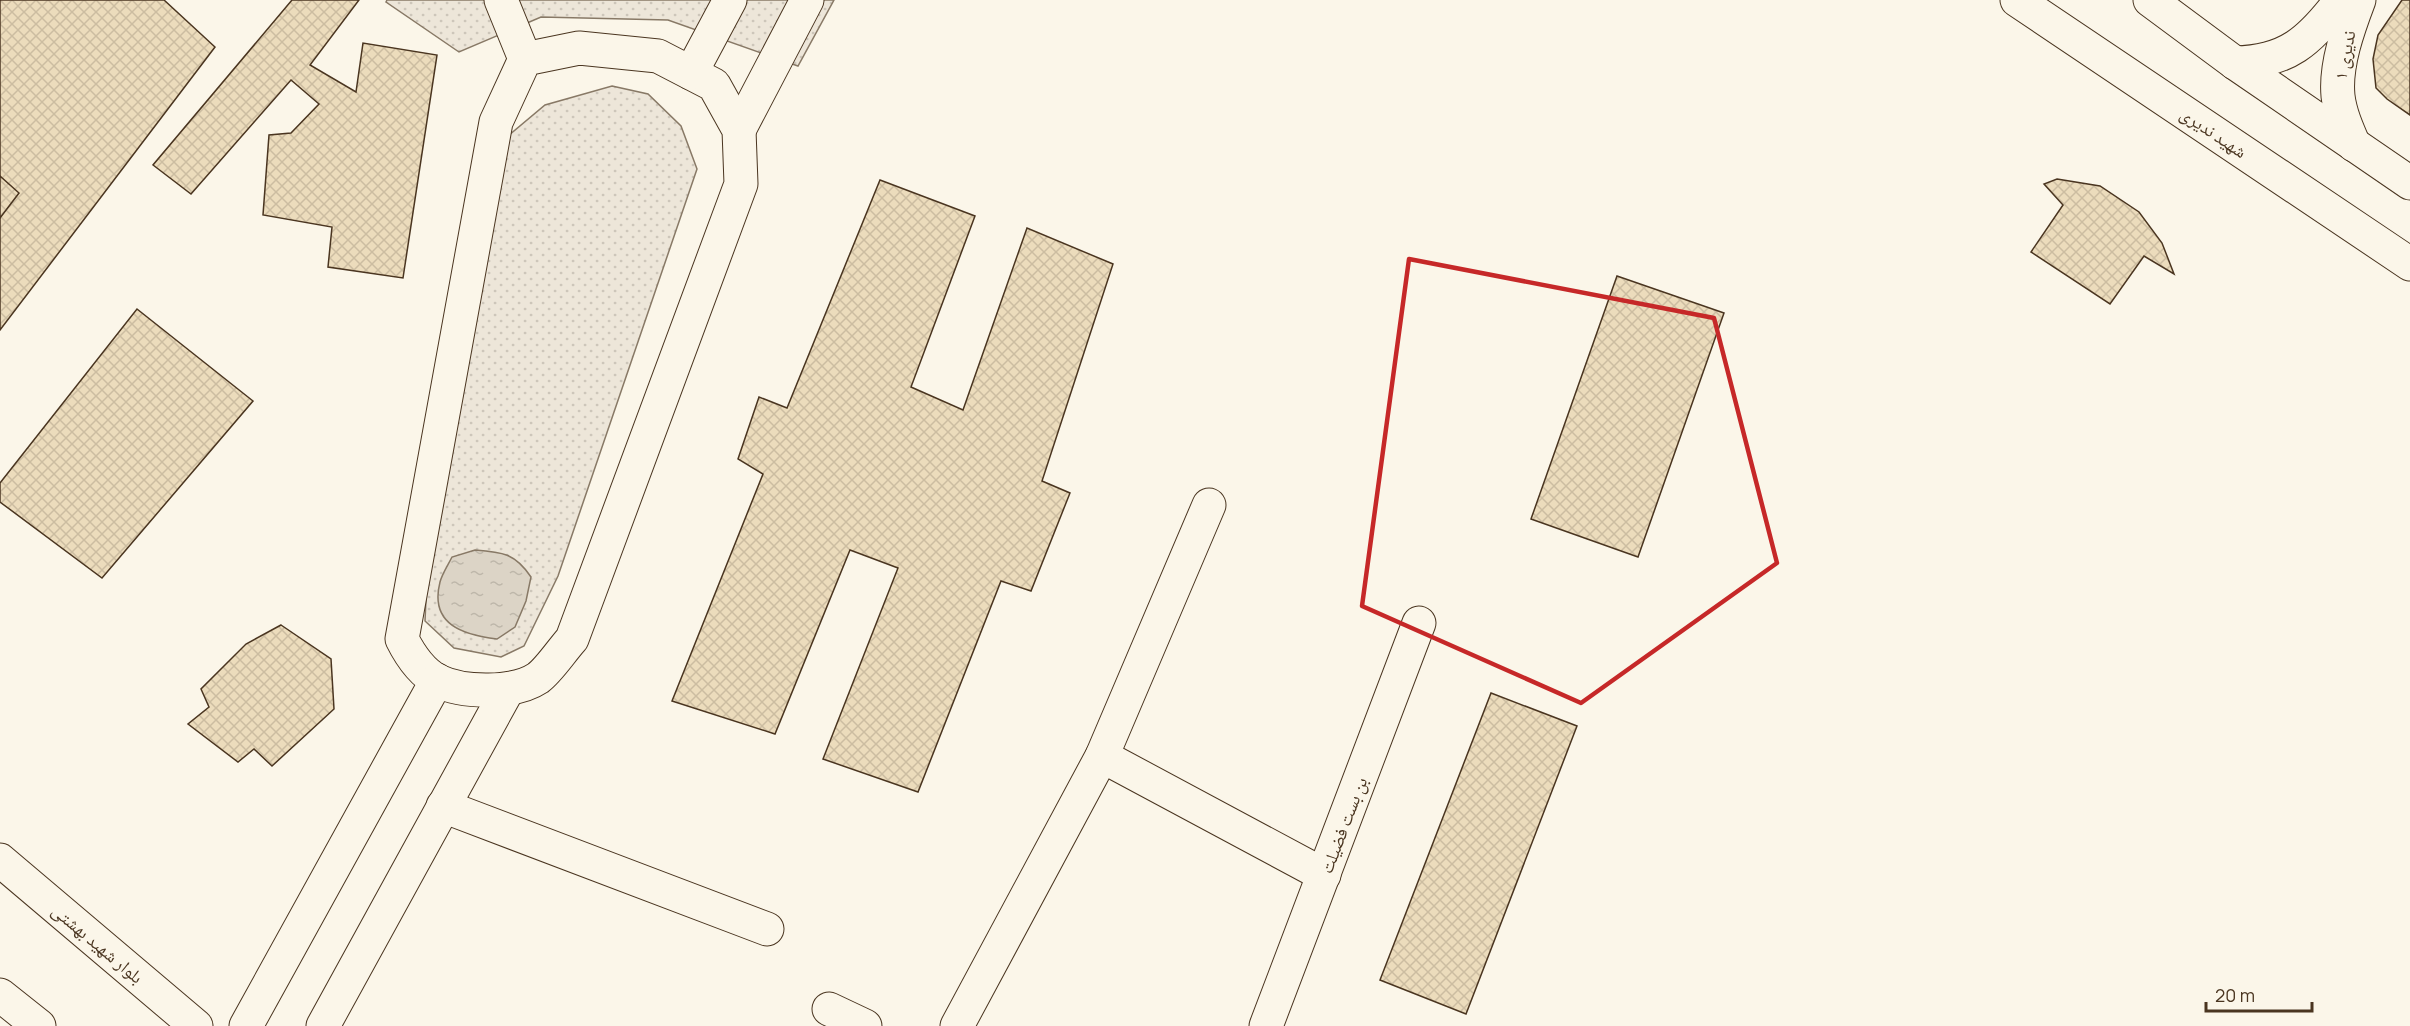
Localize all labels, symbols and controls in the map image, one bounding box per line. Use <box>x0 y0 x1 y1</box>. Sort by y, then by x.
street label: ندیری ۱ <box>2327 28 2361 82</box>
street label: شهید ندیری <box>2176 101 2252 163</box>
street label: بن بست فضیلت <box>1314 773 1372 877</box>
street label: بلوار شهید بهشتی <box>47 898 149 988</box>
scale bar <box>2206 975 2312 1013</box>
text: 20 m <box>2215 983 2255 1007</box>

